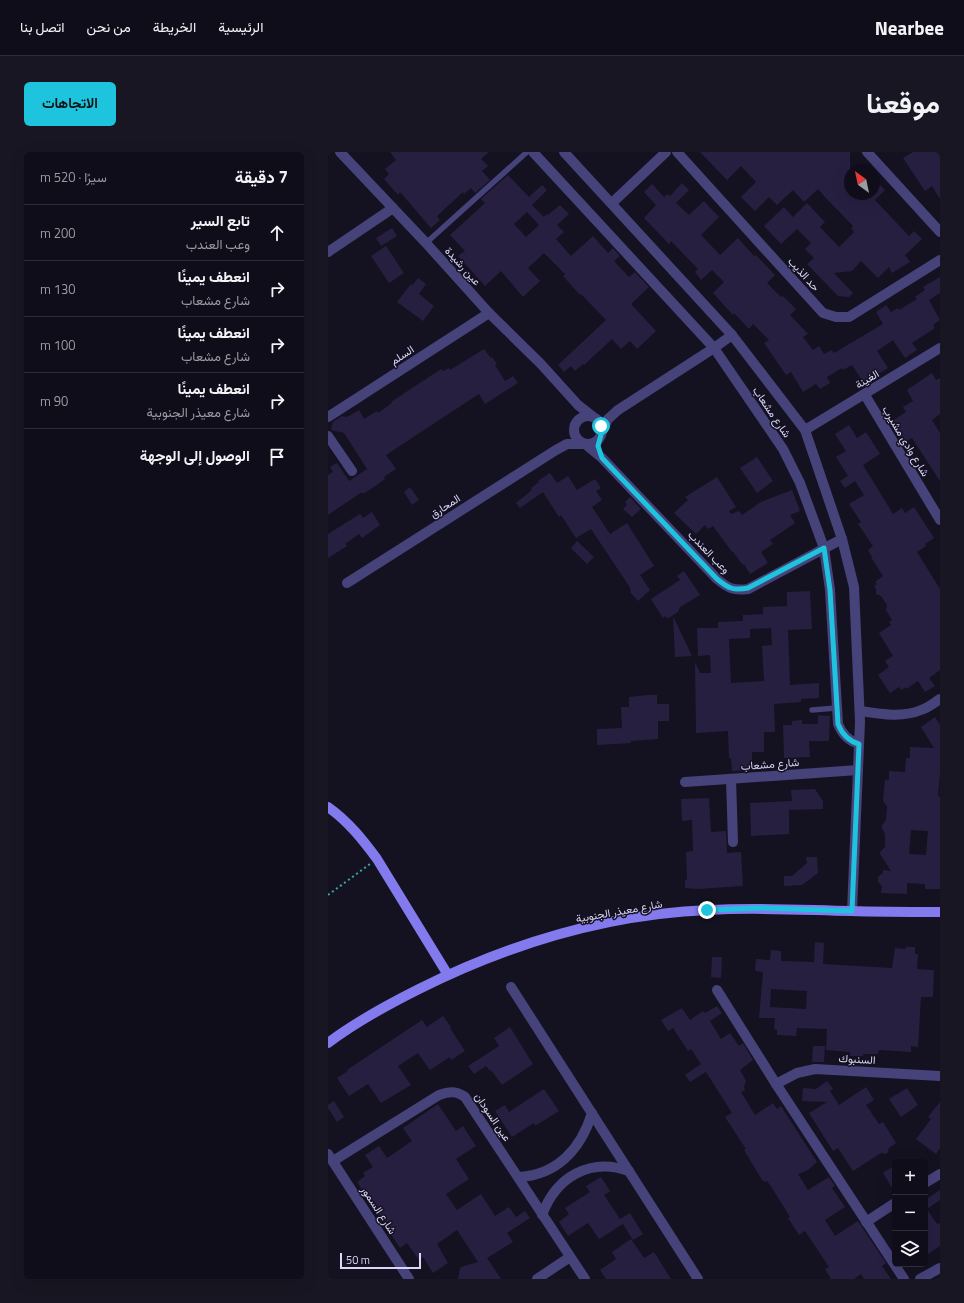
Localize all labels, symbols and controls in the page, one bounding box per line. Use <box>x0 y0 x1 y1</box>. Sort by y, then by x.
text: Nearbee <box>875 13 944 42</box>
text: اتصل بنا <box>20 16 65 37</box>
text: من نحن <box>87 16 131 37</box>
text: الخريطة <box>153 16 196 37</box>
text: الرئيسية <box>218 16 263 37</box>
text: موقعنا <box>866 81 940 124</box>
button: الاتجاهات <box>24 82 116 126</box>
text: 7 دقيقة <box>235 164 288 190</box>
north arrow <box>844 164 880 200</box>
text: سيرًا · 520 m <box>40 167 107 187</box>
text: تابع السير <box>191 209 250 232</box>
icon: ahead <box>266 222 288 244</box>
text: 200 m <box>40 223 76 243</box>
text: وعب العندب <box>186 234 250 254</box>
street label: عين رشيدة <box>441 243 485 289</box>
street label: حد الذيب <box>784 253 824 295</box>
text: انعطف يمينًا <box>178 265 250 288</box>
icon: right <box>266 278 288 300</box>
text: 130 m <box>40 279 76 299</box>
text: شارع مشعاب <box>181 290 250 310</box>
text: انعطف يمينًا <box>178 321 250 344</box>
icon: right <box>266 334 288 356</box>
text: 100 m <box>40 335 76 355</box>
street label: السلم <box>387 341 417 369</box>
text: شارع مشعاب <box>181 346 250 366</box>
street label: الغينة <box>852 366 882 392</box>
text: انعطف يمينًا <box>178 377 250 400</box>
street label: شارع مشعاب <box>749 383 795 441</box>
icon: right <box>266 390 288 412</box>
text: 90 m <box>40 391 68 411</box>
text: شارع معيذر الجنوبية <box>147 402 250 422</box>
street label: شارع وادي مشيرب <box>877 403 934 481</box>
route start <box>592 417 610 435</box>
text: الوصول إلى الوجهة <box>140 444 250 467</box>
icon: arrive <box>266 446 288 468</box>
street label: المحارق <box>427 490 463 522</box>
street label: وعب العندب <box>684 527 734 577</box>
street label: شارع مشعاب <box>740 754 800 774</box>
street label: شارع معيذر الجنوبية <box>575 895 664 926</box>
route end <box>698 901 716 919</box>
street label: السنبوك <box>838 1050 876 1068</box>
street label: عين السودان <box>471 1089 515 1145</box>
map controls <box>892 1159 928 1267</box>
button: + <box>892 1159 928 1195</box>
street label: شارع السمور <box>357 1182 401 1237</box>
button: − <box>892 1195 928 1231</box>
button: layers <box>892 1231 928 1267</box>
scale bar <box>340 1251 421 1270</box>
text: 50 m <box>346 1252 370 1268</box>

